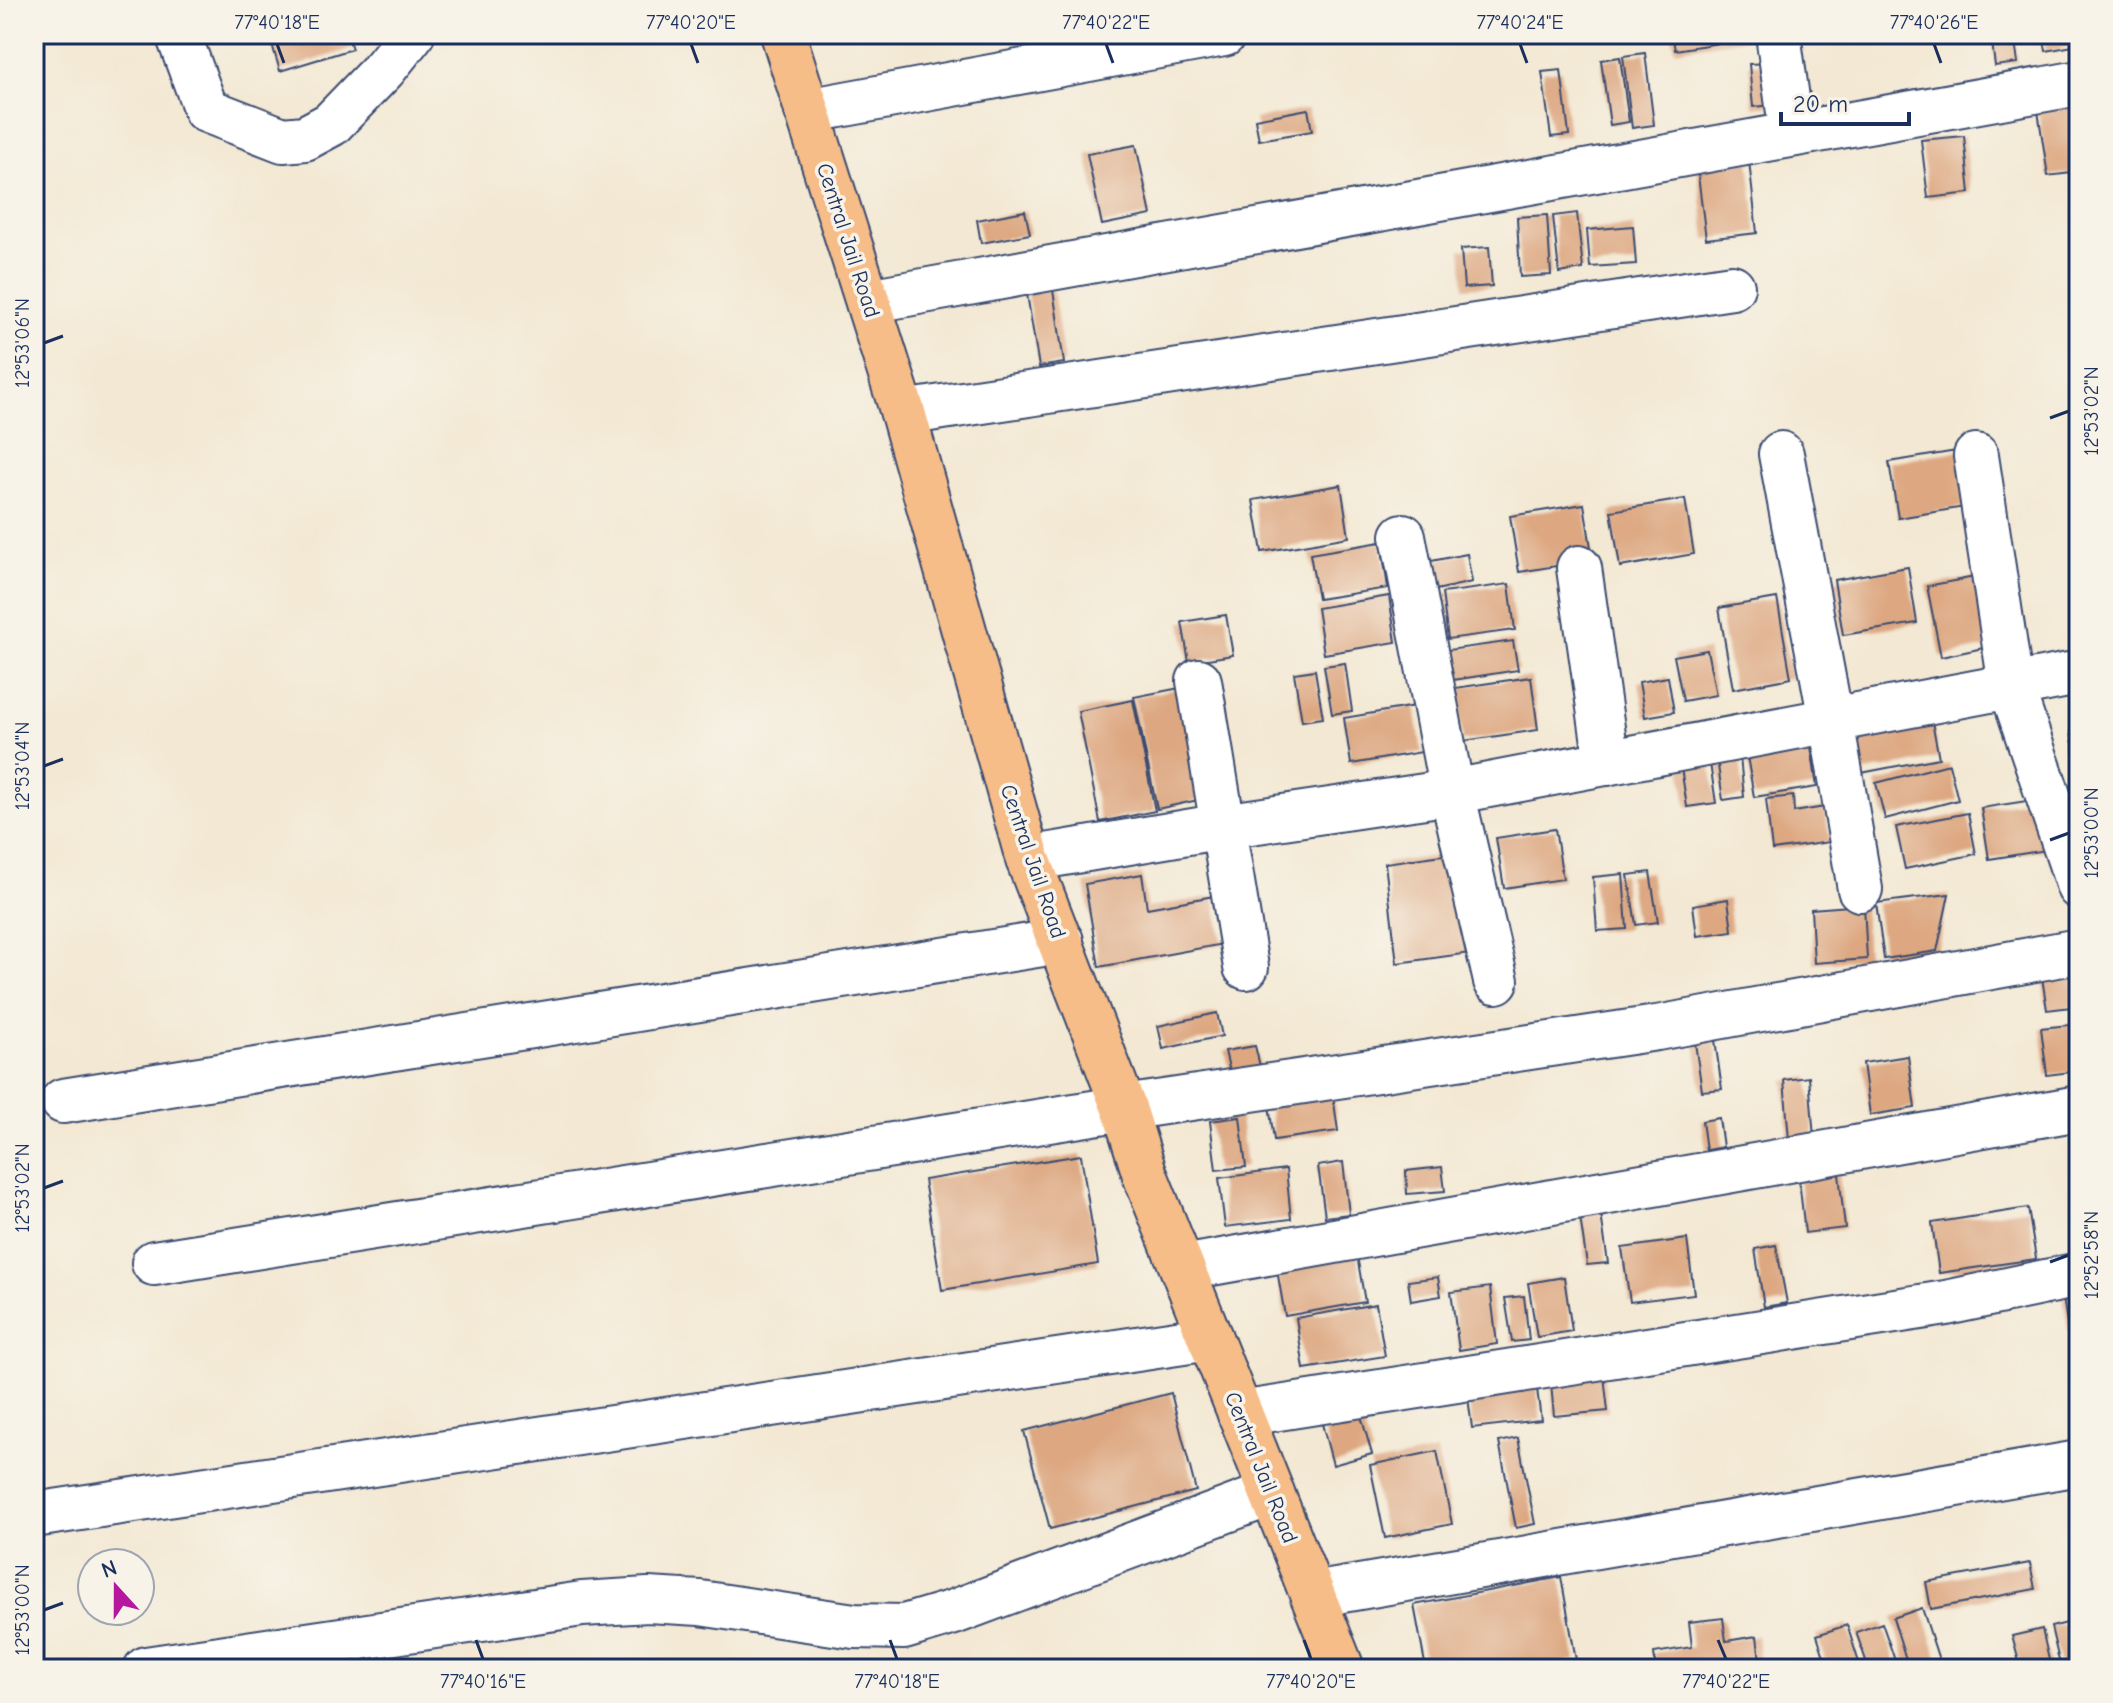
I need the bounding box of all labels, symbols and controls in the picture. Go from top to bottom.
text: 77°40'18"E [234,11,320,34]
text: 77°40'20"E [646,11,736,34]
text: 77°40'22"E [1062,11,1150,34]
text: 77°40'24"E [1476,11,1564,34]
text: 77°40'26"E [1890,11,1978,34]
scale bar [1781,76,1909,126]
text: 20 m [1793,90,1848,118]
street label: Central Jail Road [811,160,885,321]
text: 12°53'06"N [11,298,34,388]
text: 12°53'02"N [2080,366,2103,456]
text: 12°53'04"N [11,722,34,810]
street label: Central Jail Road [995,781,1072,942]
text: 12°53'00"N [2080,787,2103,879]
text: 12°53'02"N [11,1143,34,1233]
text: 12°52'58"N [2080,1211,2103,1299]
street label: Central Jail Road [1219,1388,1303,1547]
north arrow [76,1547,156,1627]
text: N [98,1555,121,1584]
text: 12°53'00"N [11,1564,34,1656]
text: 77°40'16"E [440,1670,526,1693]
text: 77°40'18"E [854,1670,940,1693]
text: 77°40'20"E [1266,1670,1356,1693]
text: 77°40'22"E [1682,1670,1770,1693]

